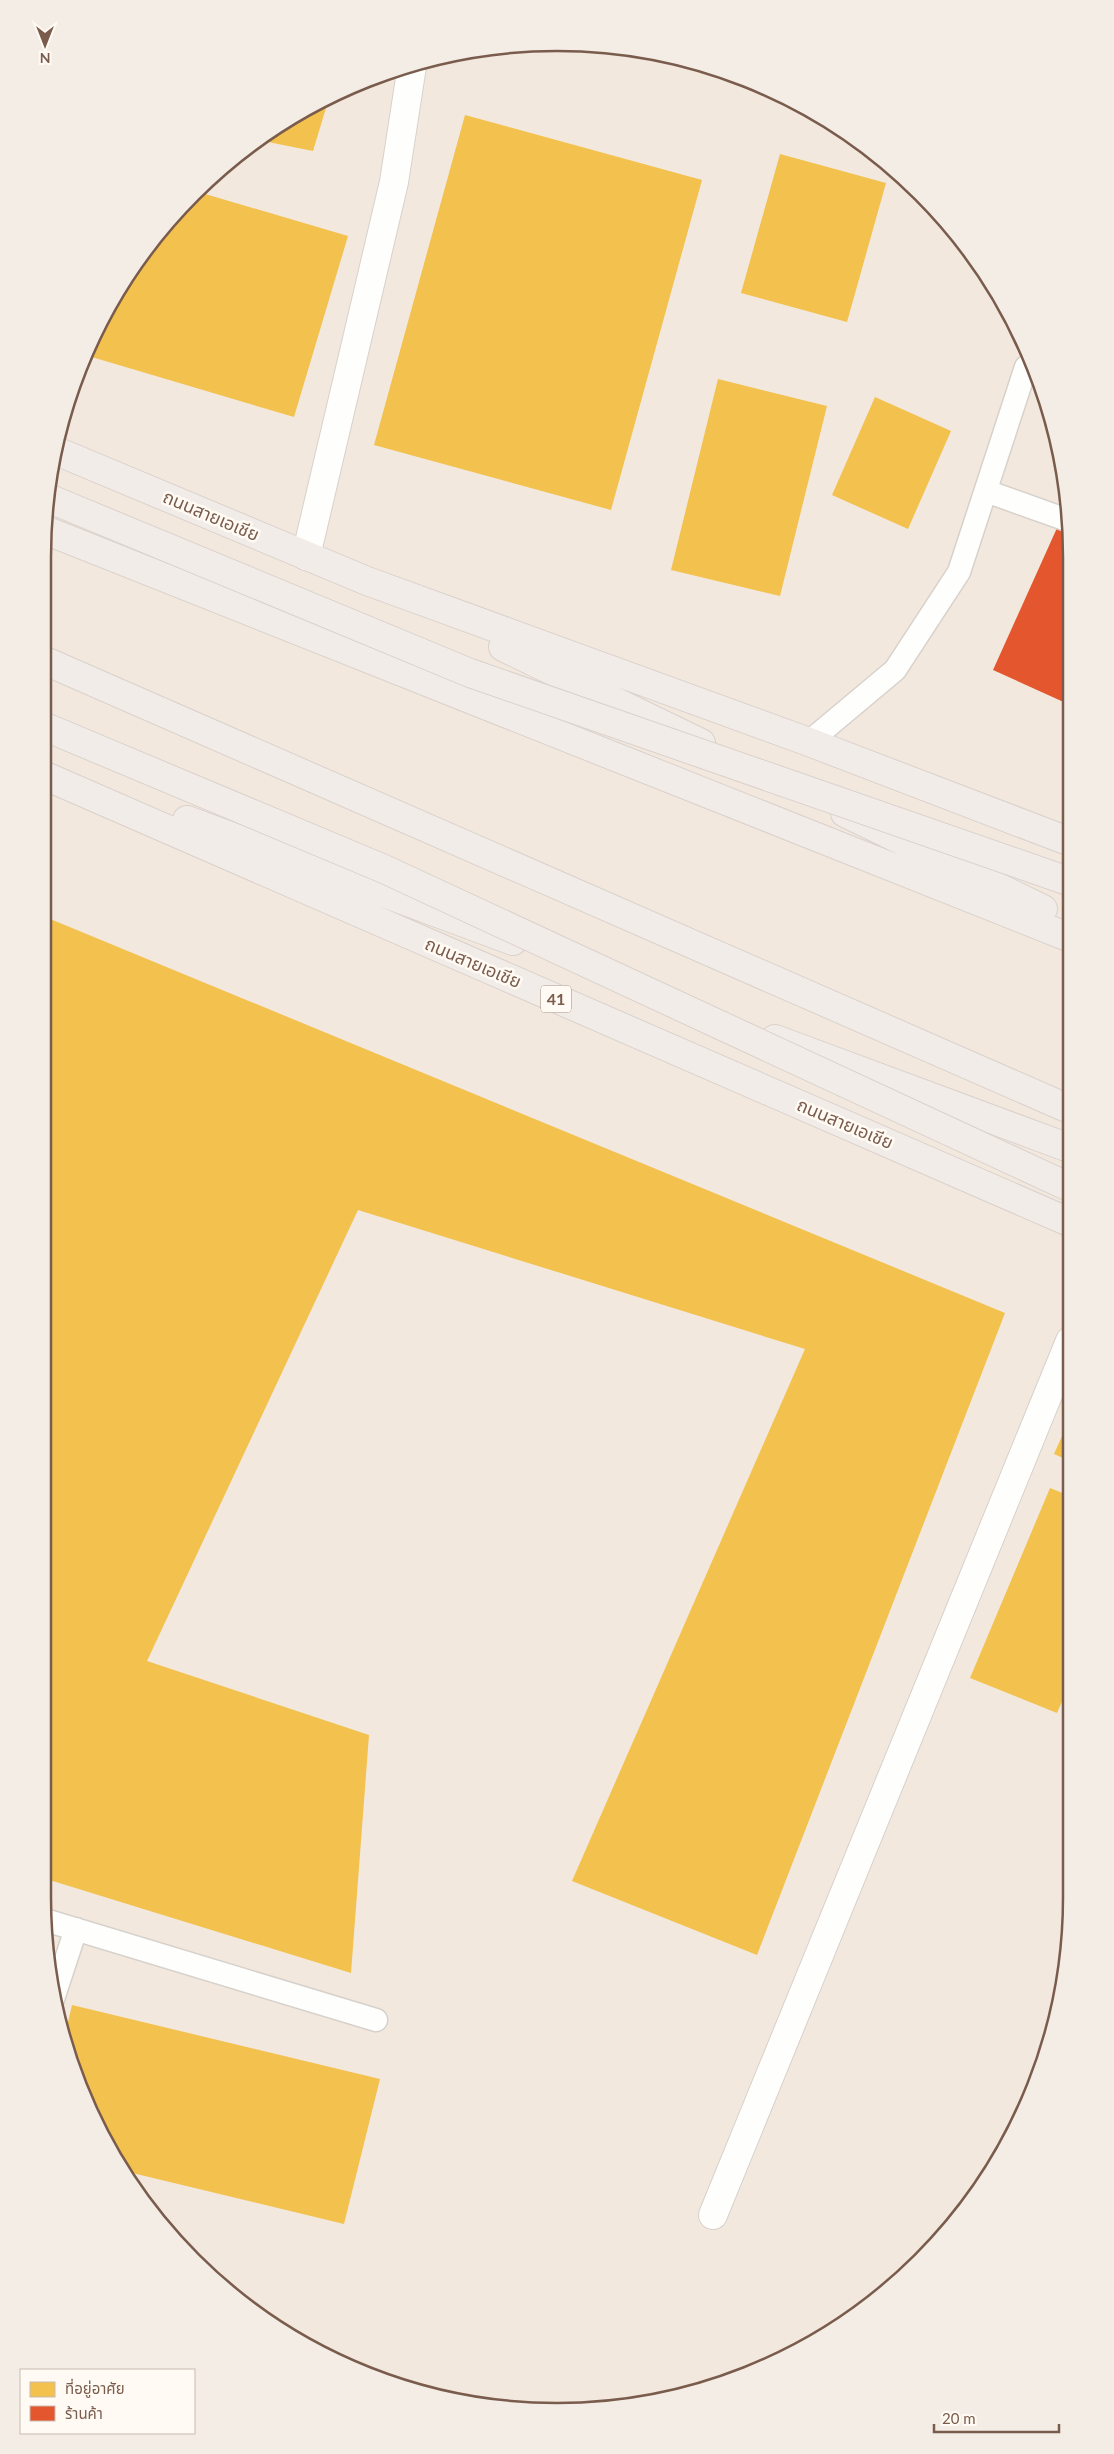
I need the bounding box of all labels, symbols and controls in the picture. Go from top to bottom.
north arrow [20,20,70,70]
text: N [40,50,50,67]
street label: ถนนสายเอเชีย [160,485,263,545]
street label: ถนนสายเอเชีย [422,932,525,992]
road number: 41 [541,986,571,1012]
street label: ถนนสายเอเชีย [794,1093,897,1153]
legend [20,2369,195,2434]
text: ที่อยู่อาศัย [65,2378,125,2398]
scale bar [934,2402,1059,2434]
text: ร้านค้า [65,2404,103,2422]
text: 20 m [942,2409,976,2427]

